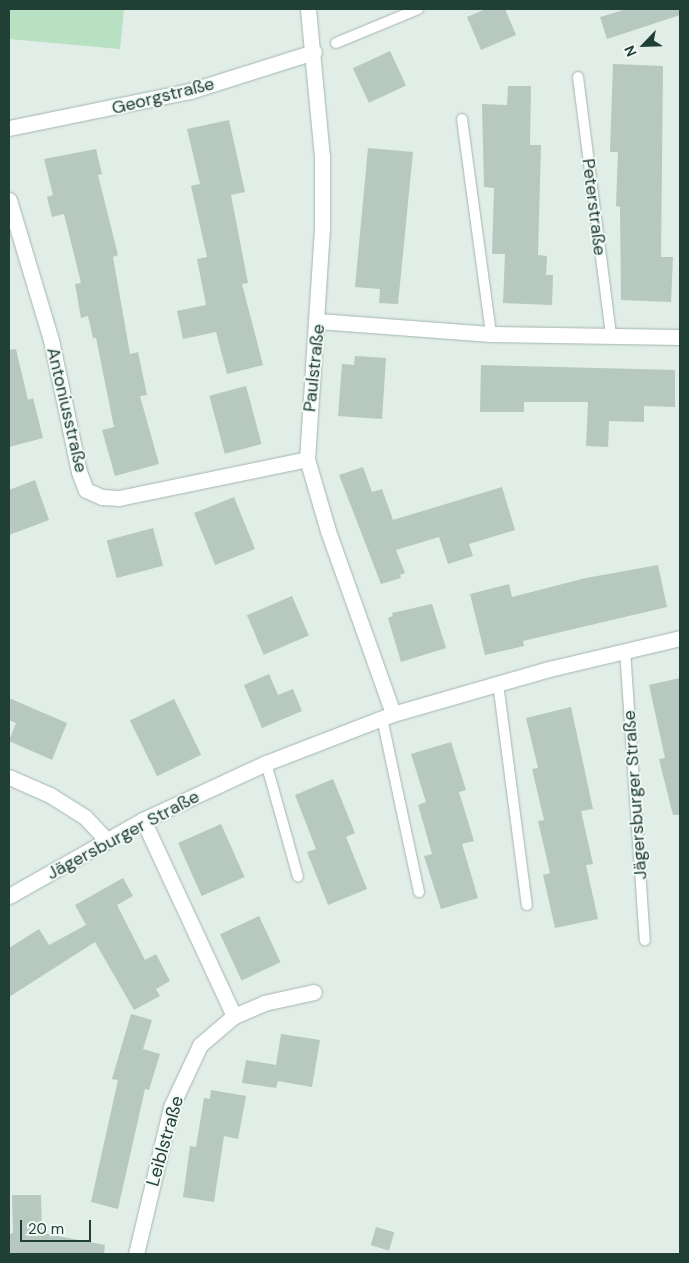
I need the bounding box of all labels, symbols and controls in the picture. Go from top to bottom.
north arrow [619,20,669,70]
text: N [620,43,641,59]
street label: Georgstraße [109,73,217,119]
street label: Peterstraße [577,157,611,257]
street label: Paulstraße [299,323,329,413]
street label: Antoniusstraße [42,345,92,475]
street label: Jägersburger Straße [618,710,652,880]
street label: Jägersburger Straße [43,786,203,884]
street label: Leiblstraße [142,1093,188,1189]
scale bar [22,1210,94,1242]
text: 20 m [28,1219,64,1239]

